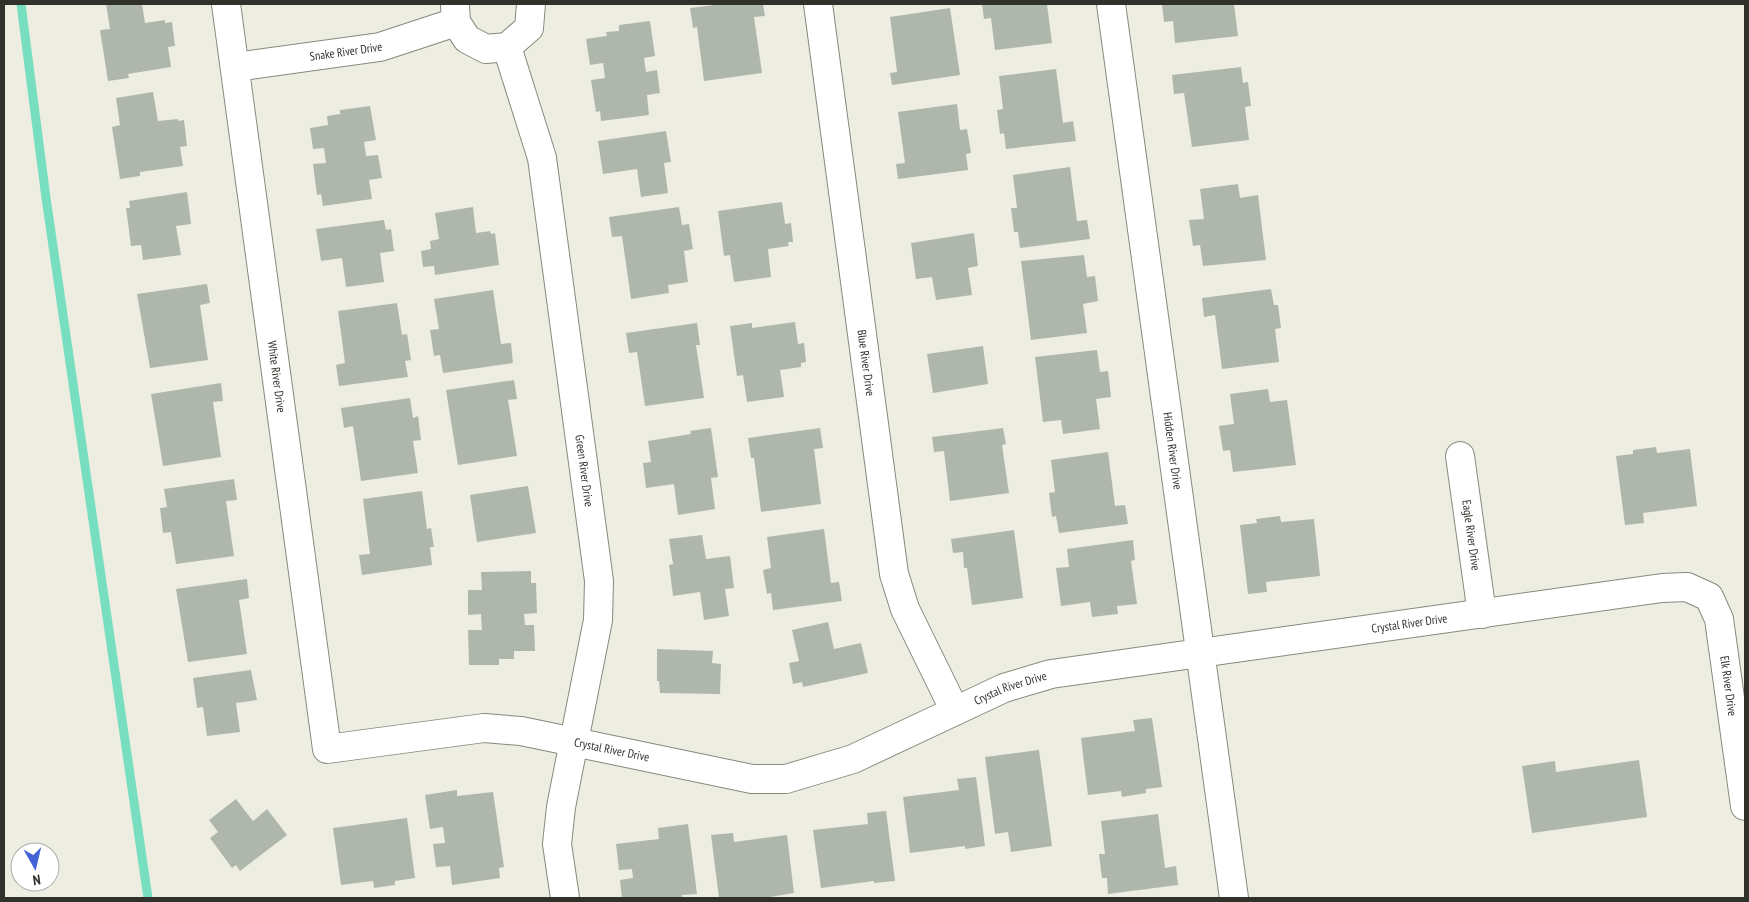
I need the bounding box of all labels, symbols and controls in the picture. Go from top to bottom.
street label: Snake River Drive [309,39,383,64]
street label: Blue River Drive [854,329,878,397]
street label: White River Drive [265,340,289,413]
street label: Hidden River Drive [1160,411,1186,490]
street label: Green River Drive [572,434,597,508]
street label: Eagle River Drive [1459,499,1484,571]
street label: Crystal River Drive [1370,610,1448,636]
street label: Elk River Drive [1717,655,1740,717]
street label: Crystal River Drive [971,668,1048,708]
street label: Crystal River Drive [573,734,651,764]
north arrow [10,842,60,892]
text: N [32,870,42,889]

